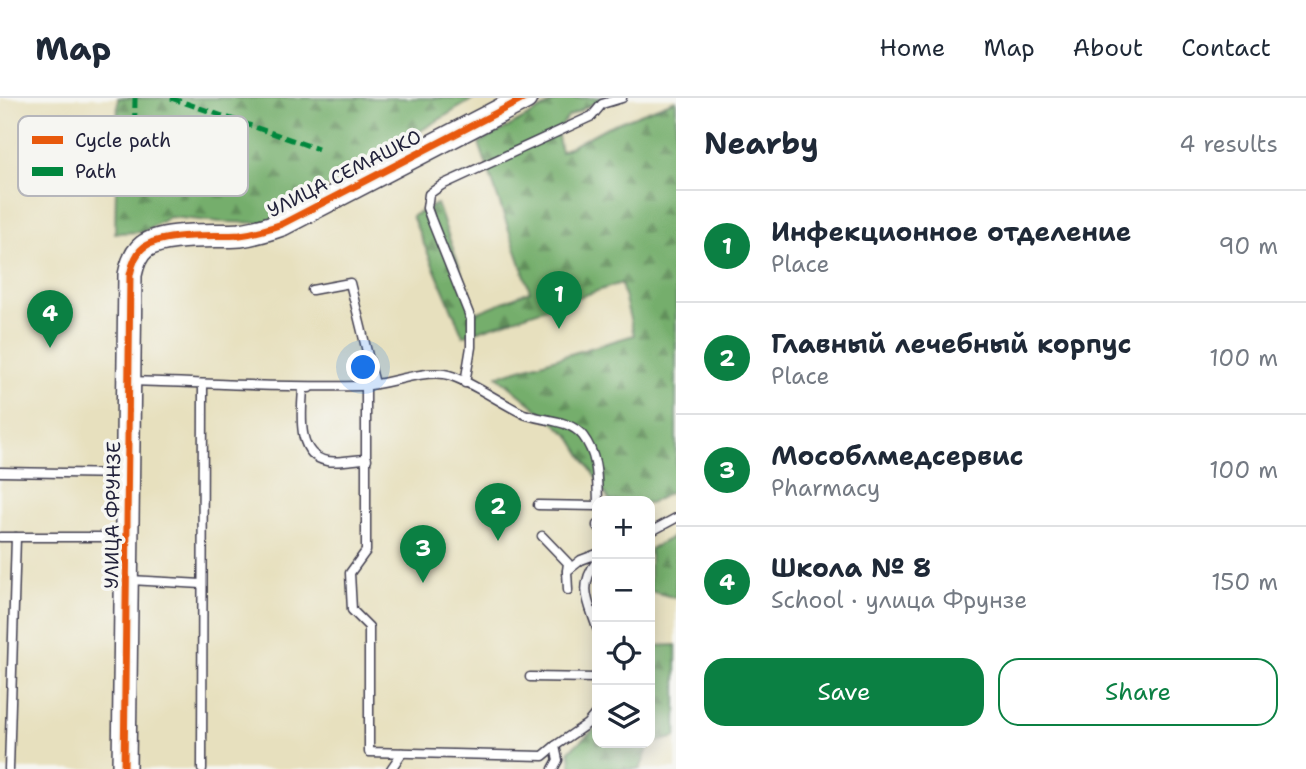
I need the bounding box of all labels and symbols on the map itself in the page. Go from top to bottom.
legend [18,116,248,196]
street label: УЛИЦА СЕМАШКО [263,124,425,223]
text: Cycle path [75,128,171,153]
text: Path [75,159,117,184]
pin: 1 [536,271,582,329]
pin: 4 [27,290,73,348]
your location [346,350,380,384]
street label: УЛИЦА ФРУНЗЕ [99,441,126,589]
pin: 2 [475,483,521,541]
pin: 3 [400,525,446,583]

